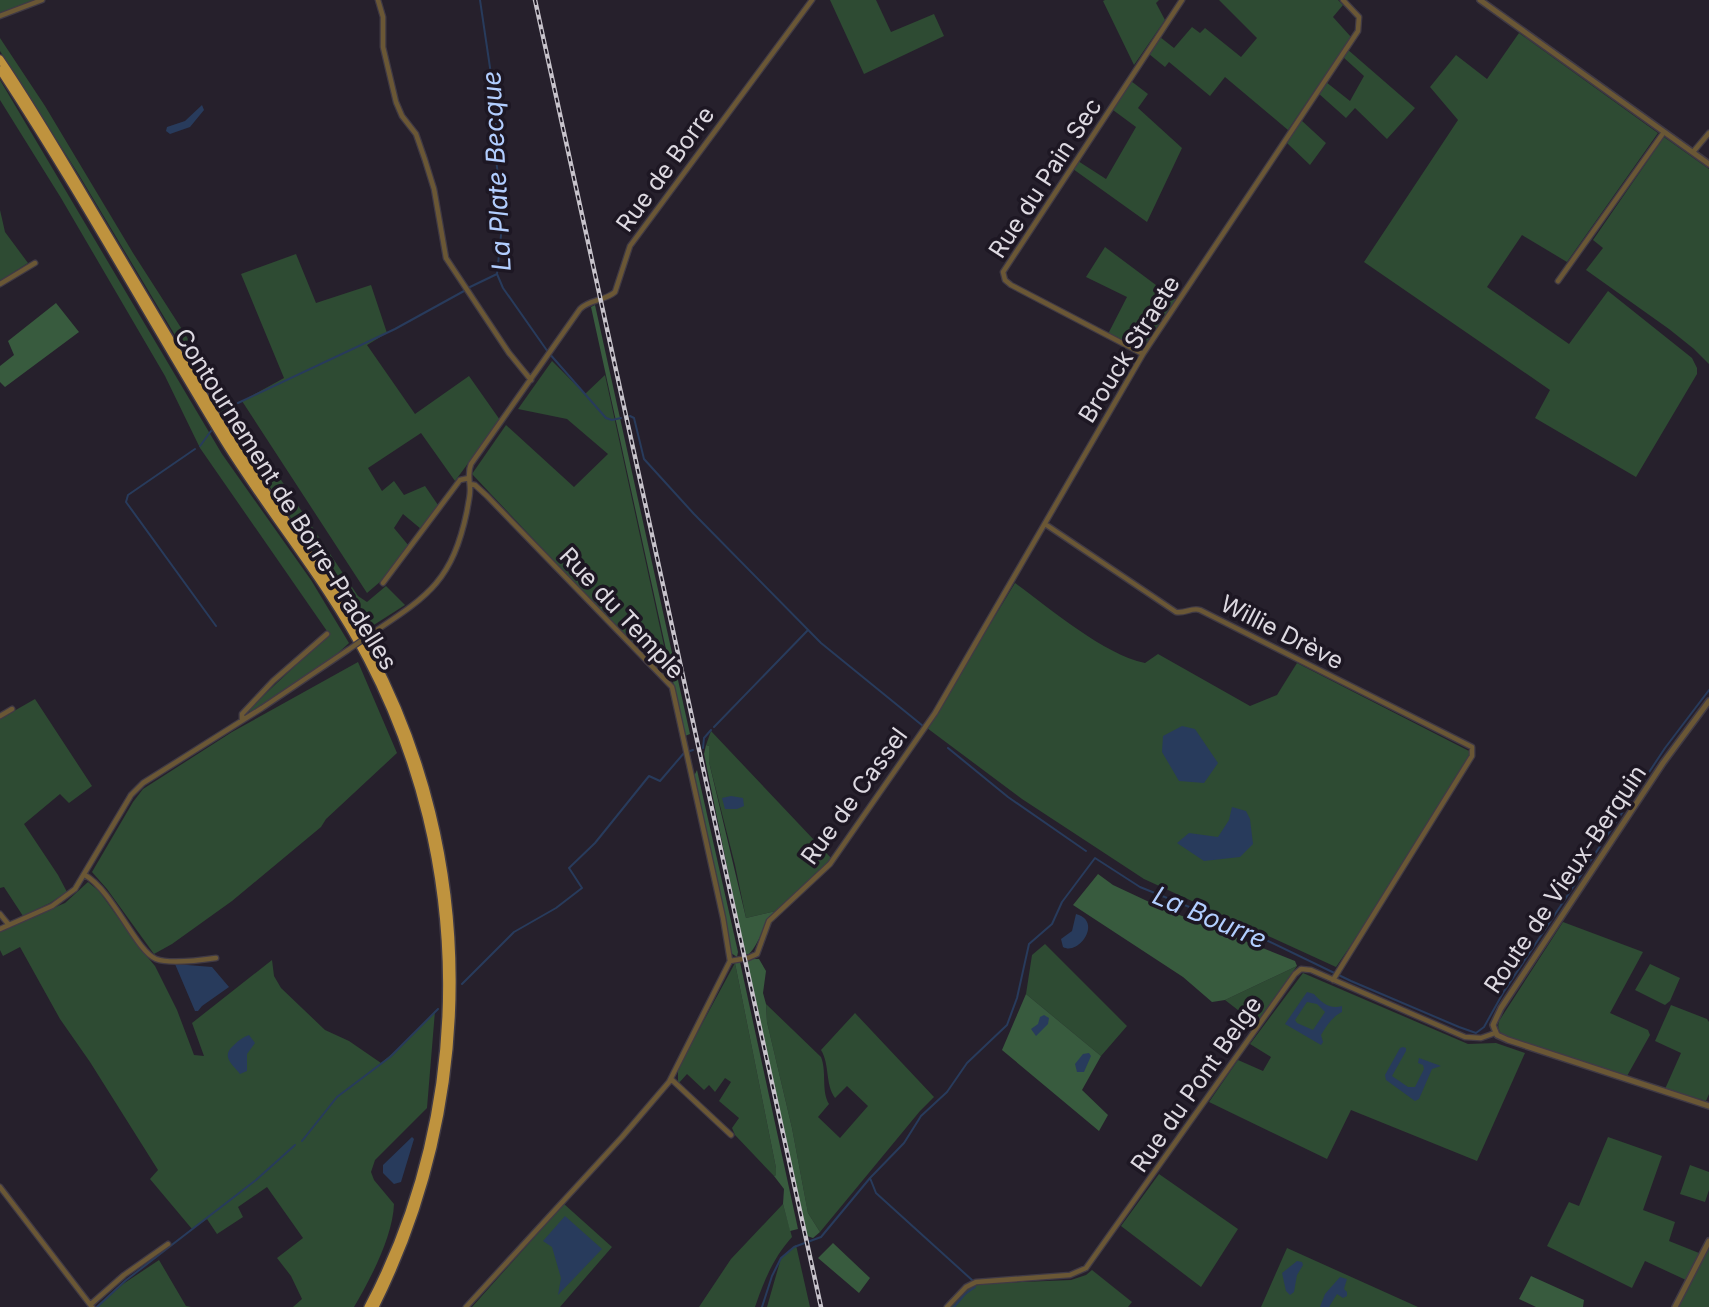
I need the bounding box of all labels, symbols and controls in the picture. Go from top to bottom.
water label: La Plate Becque [475,70,517,272]
street label: Rue du Pain Sec [983,93,1107,263]
street label: Rue de Borre [610,101,720,237]
street label: Brouck Straete [1072,270,1186,428]
street label: Contournement de Borre-Pradelles [168,323,404,675]
street label: Rue du Temple [554,541,690,685]
street label: Willie Drève [1216,589,1348,675]
street label: Rue de Cassel [795,722,913,870]
street label: Route de Vieux-Berquin [1478,759,1652,999]
water label: La Bourre [1148,879,1272,955]
street label: Rue du Pont Belge [1124,990,1268,1178]

